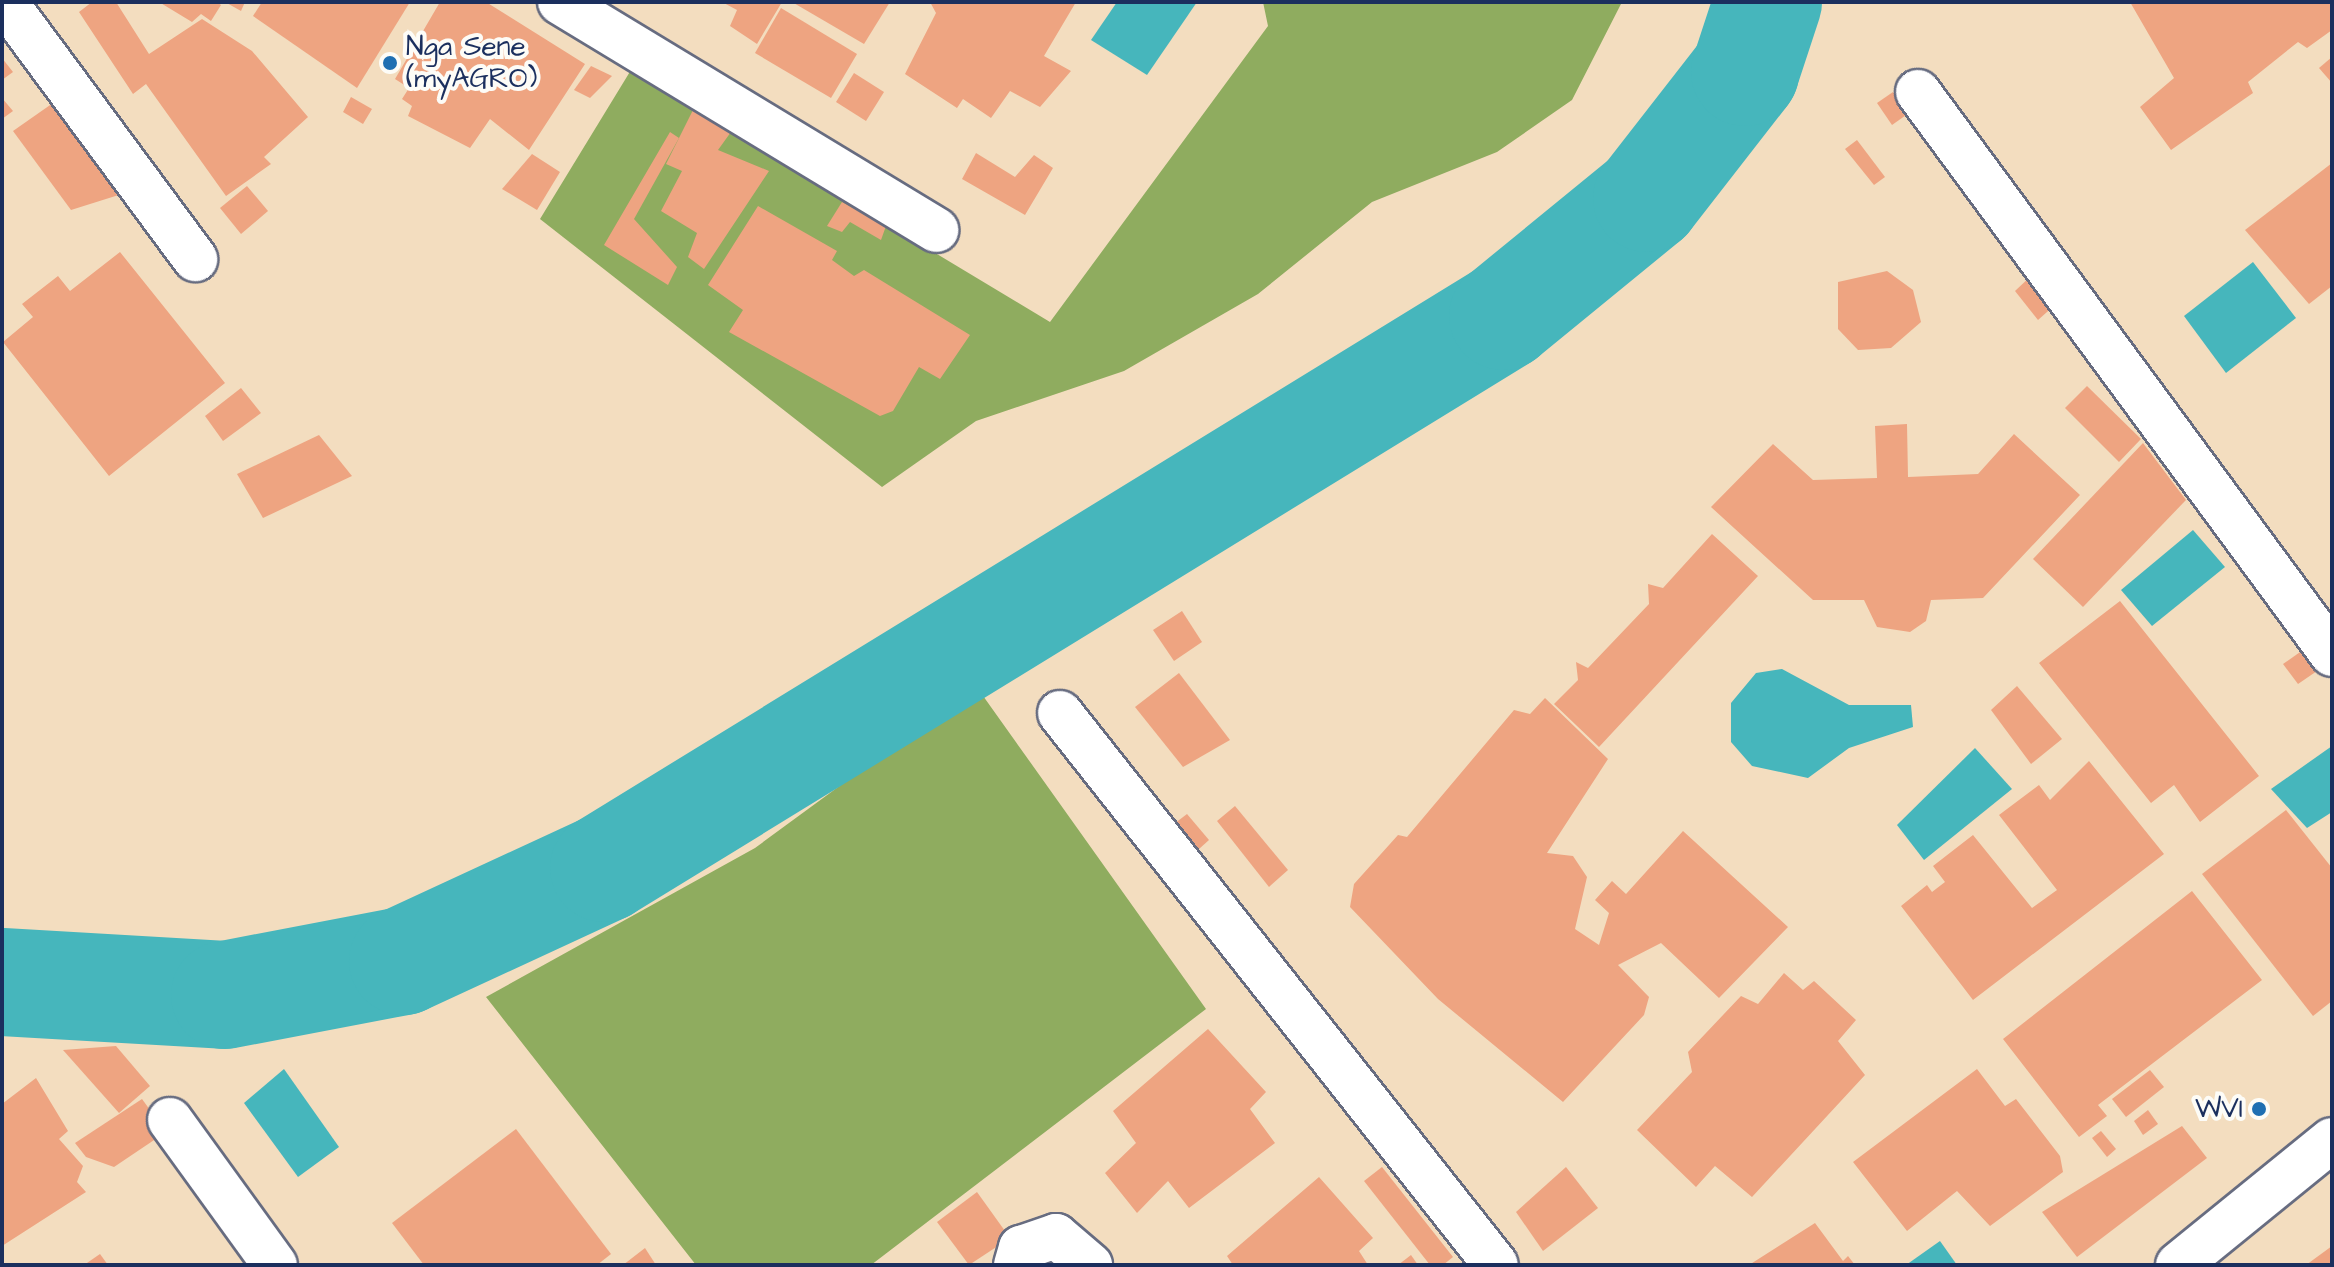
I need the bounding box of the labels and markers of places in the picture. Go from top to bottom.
place label: Nga Sene (myAGRO) [406,30,537,96]
marker: Nga Sene (myAGRO) [381,54,399,72]
place label: WVI [2195,1092,2243,1126]
marker: WVI [2250,1100,2268,1118]

